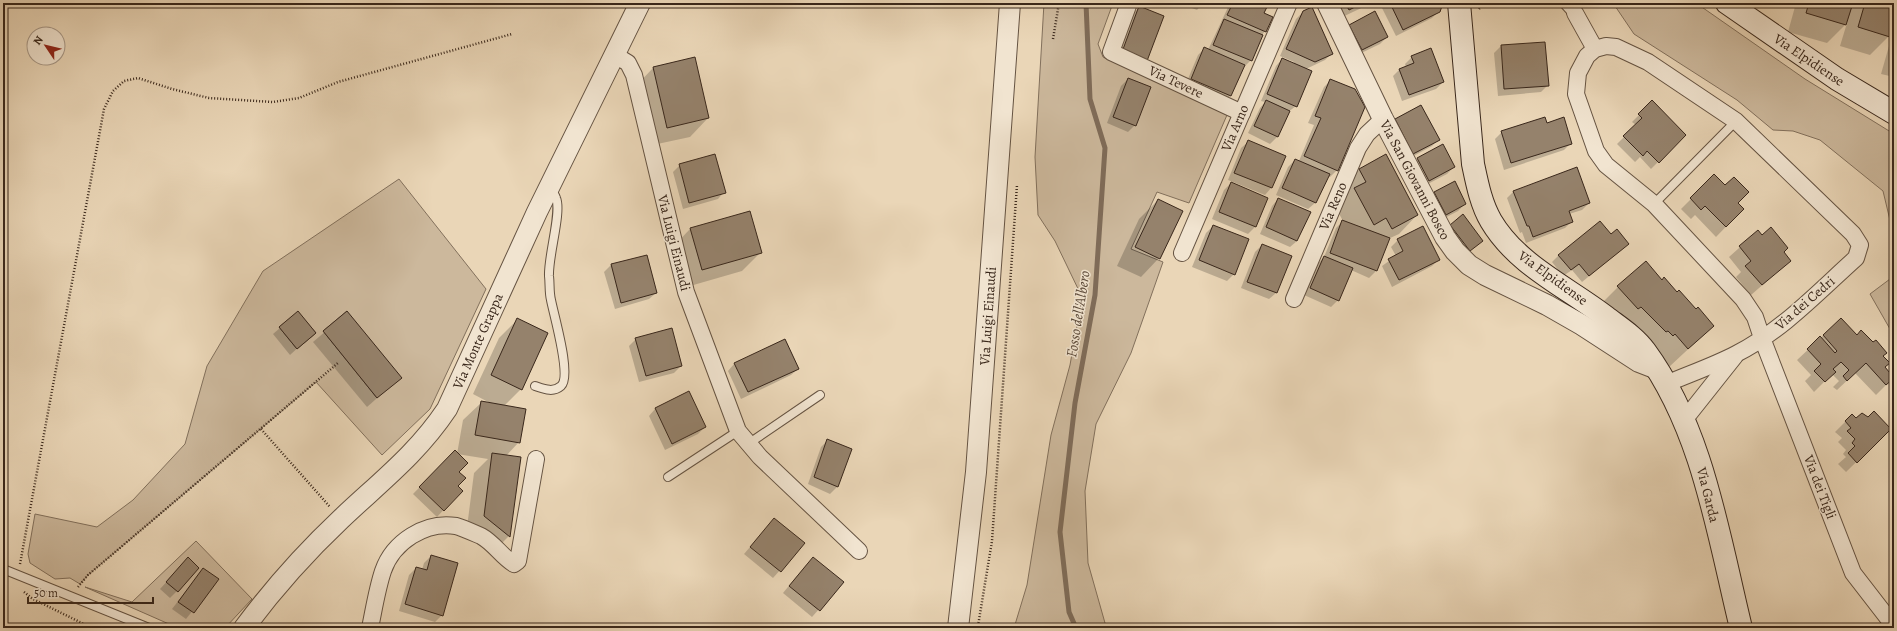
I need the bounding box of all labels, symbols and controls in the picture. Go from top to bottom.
north arrow [26,26,66,66]
street label: Via Elpidiense [1769,29,1848,91]
text: N [30,33,47,48]
street label: Via Tevere [1145,61,1206,103]
street label: Via Arno [1216,102,1253,155]
street label: Via San Giovanni Bosco [1375,116,1455,243]
street label: Via Reno [1314,179,1352,234]
street label: Via Luigi Einaudi [653,192,695,293]
street label: Via Elpidiense [1514,246,1592,310]
street label: Via Luigi Einaudi [975,266,1001,367]
water label: Fosso dell'Albero [1061,269,1095,359]
street label: Via dei Cedri [1770,272,1839,335]
street label: Via Monte Grappa [448,290,508,393]
street label: Via dei Tigli [1799,451,1841,522]
street label: Via Garda [1692,464,1724,525]
scale bar [28,579,153,605]
text: 50 m [34,585,58,601]

